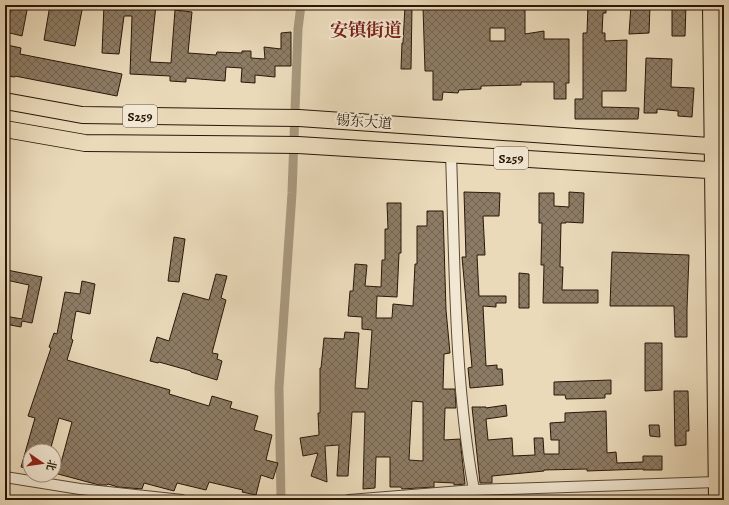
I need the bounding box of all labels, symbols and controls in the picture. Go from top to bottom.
district label: 安镇街道 [330,18,402,42]
road number: S259 [123,105,157,127]
street label: 锡东大道 [335,111,393,133]
road number: S259 [494,147,528,169]
north arrow [22,443,62,483]
text: 北 [43,458,60,472]

